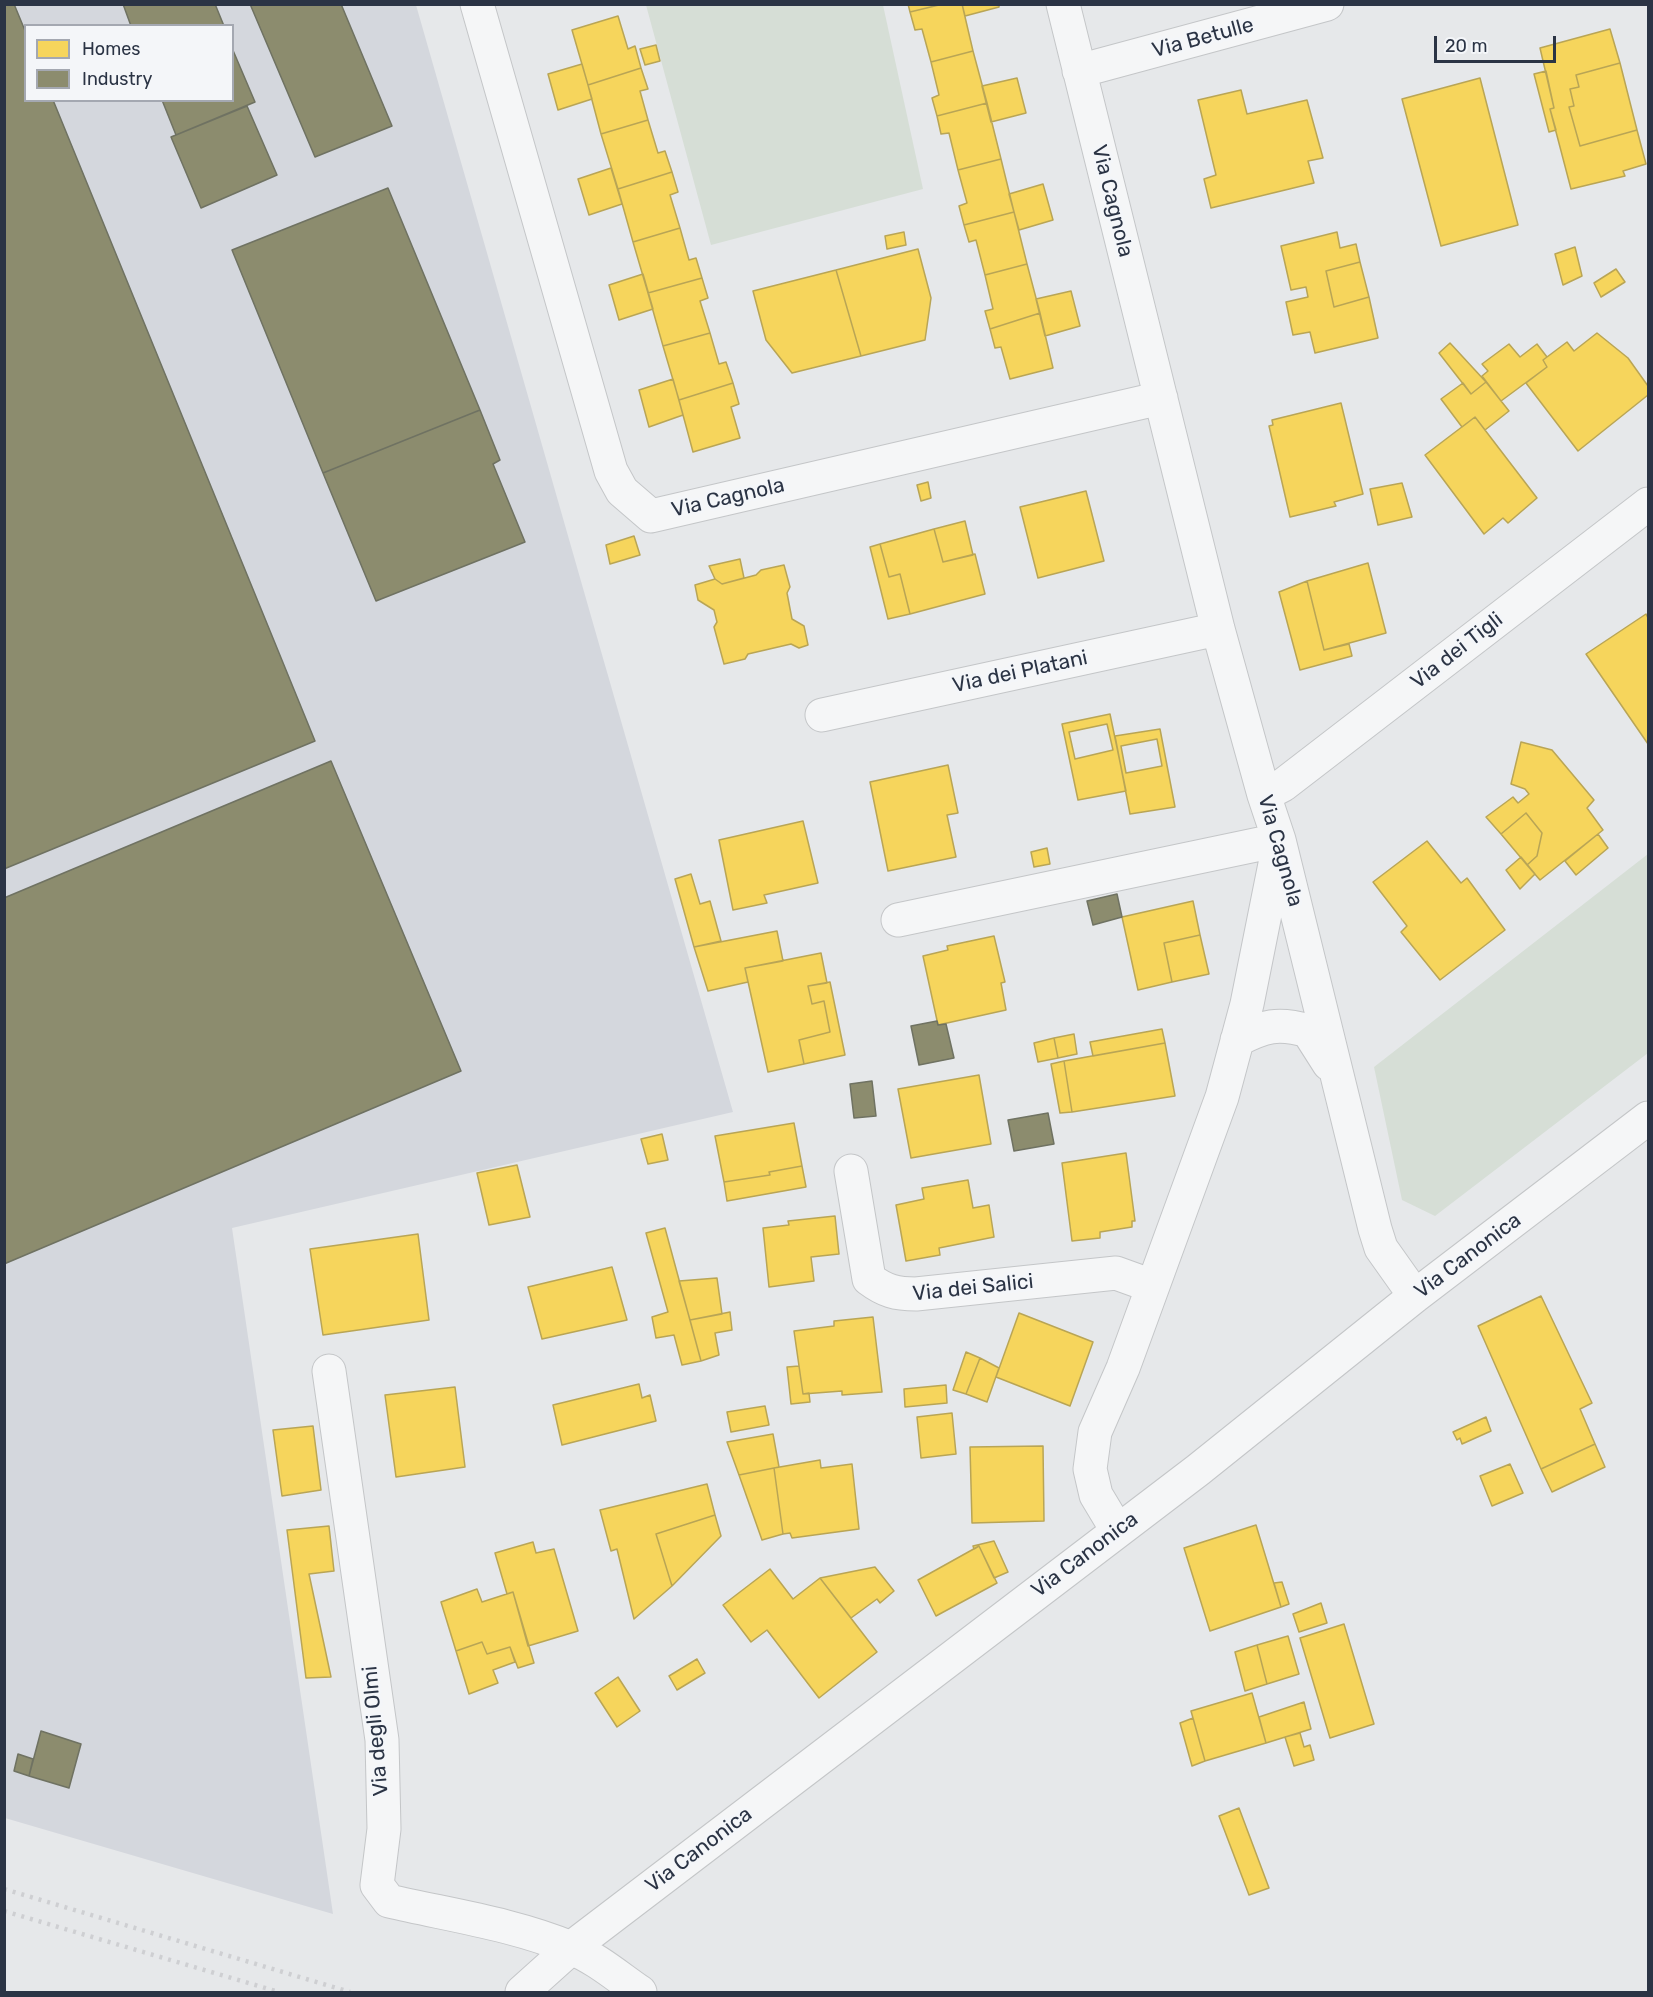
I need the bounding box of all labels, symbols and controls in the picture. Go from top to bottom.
street label: Via Betulle [1149,12,1257,64]
legend [24,24,234,102]
scale bar [1437,24,1558,62]
text: 20 m [1445,35,1487,57]
text: Homes [82,38,140,60]
text: Industry [82,68,152,90]
street label: Via Cagnola [1086,142,1138,260]
street label: Via Cagnola [669,473,787,523]
street label: Via dei Tigli [1406,607,1508,695]
street label: Via dei Platani [950,645,1090,699]
street label: Via Cagnola [1252,792,1308,910]
street label: Via Canonica [1410,1208,1526,1304]
street label: Via dei Salici [911,1269,1035,1307]
street label: Via Canonica [1027,1507,1143,1603]
street label: Via degli Olmi [358,1665,394,1797]
street label: Via Canonica [641,1802,757,1898]

